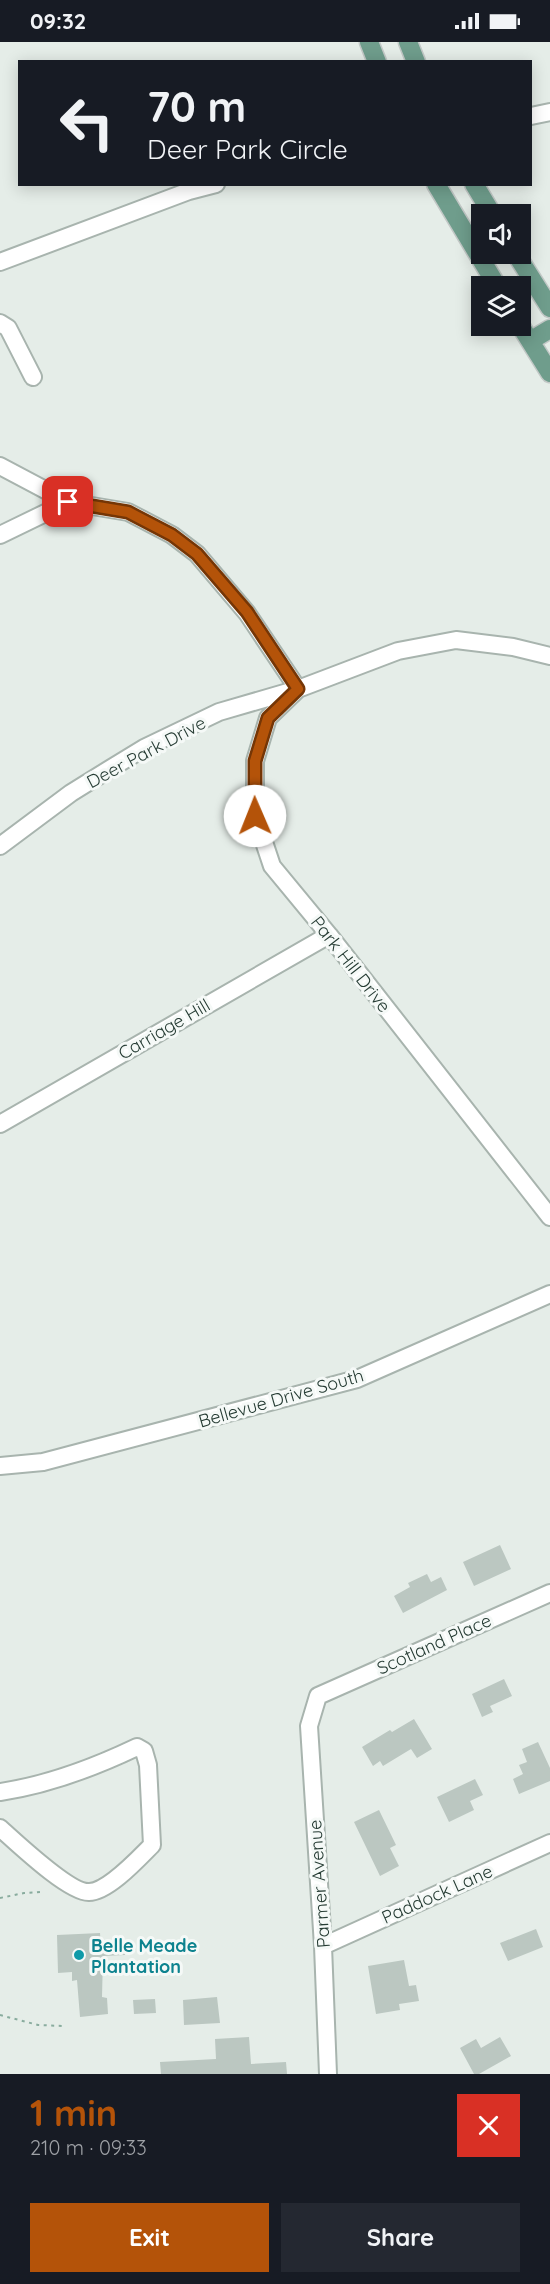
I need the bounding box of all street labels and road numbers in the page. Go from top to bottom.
street label: Deer Park Drive [82,711,210,793]
street label: Park Hill Drive [306,911,396,1017]
street label: Carriage Hill [114,993,214,1065]
street label: Bellevue Drive South [196,1363,366,1433]
street label: Scotland Place [373,1608,495,1680]
street label: Parmer Avenue [303,1819,335,1949]
street label: Paddock Lane [378,1859,496,1929]

